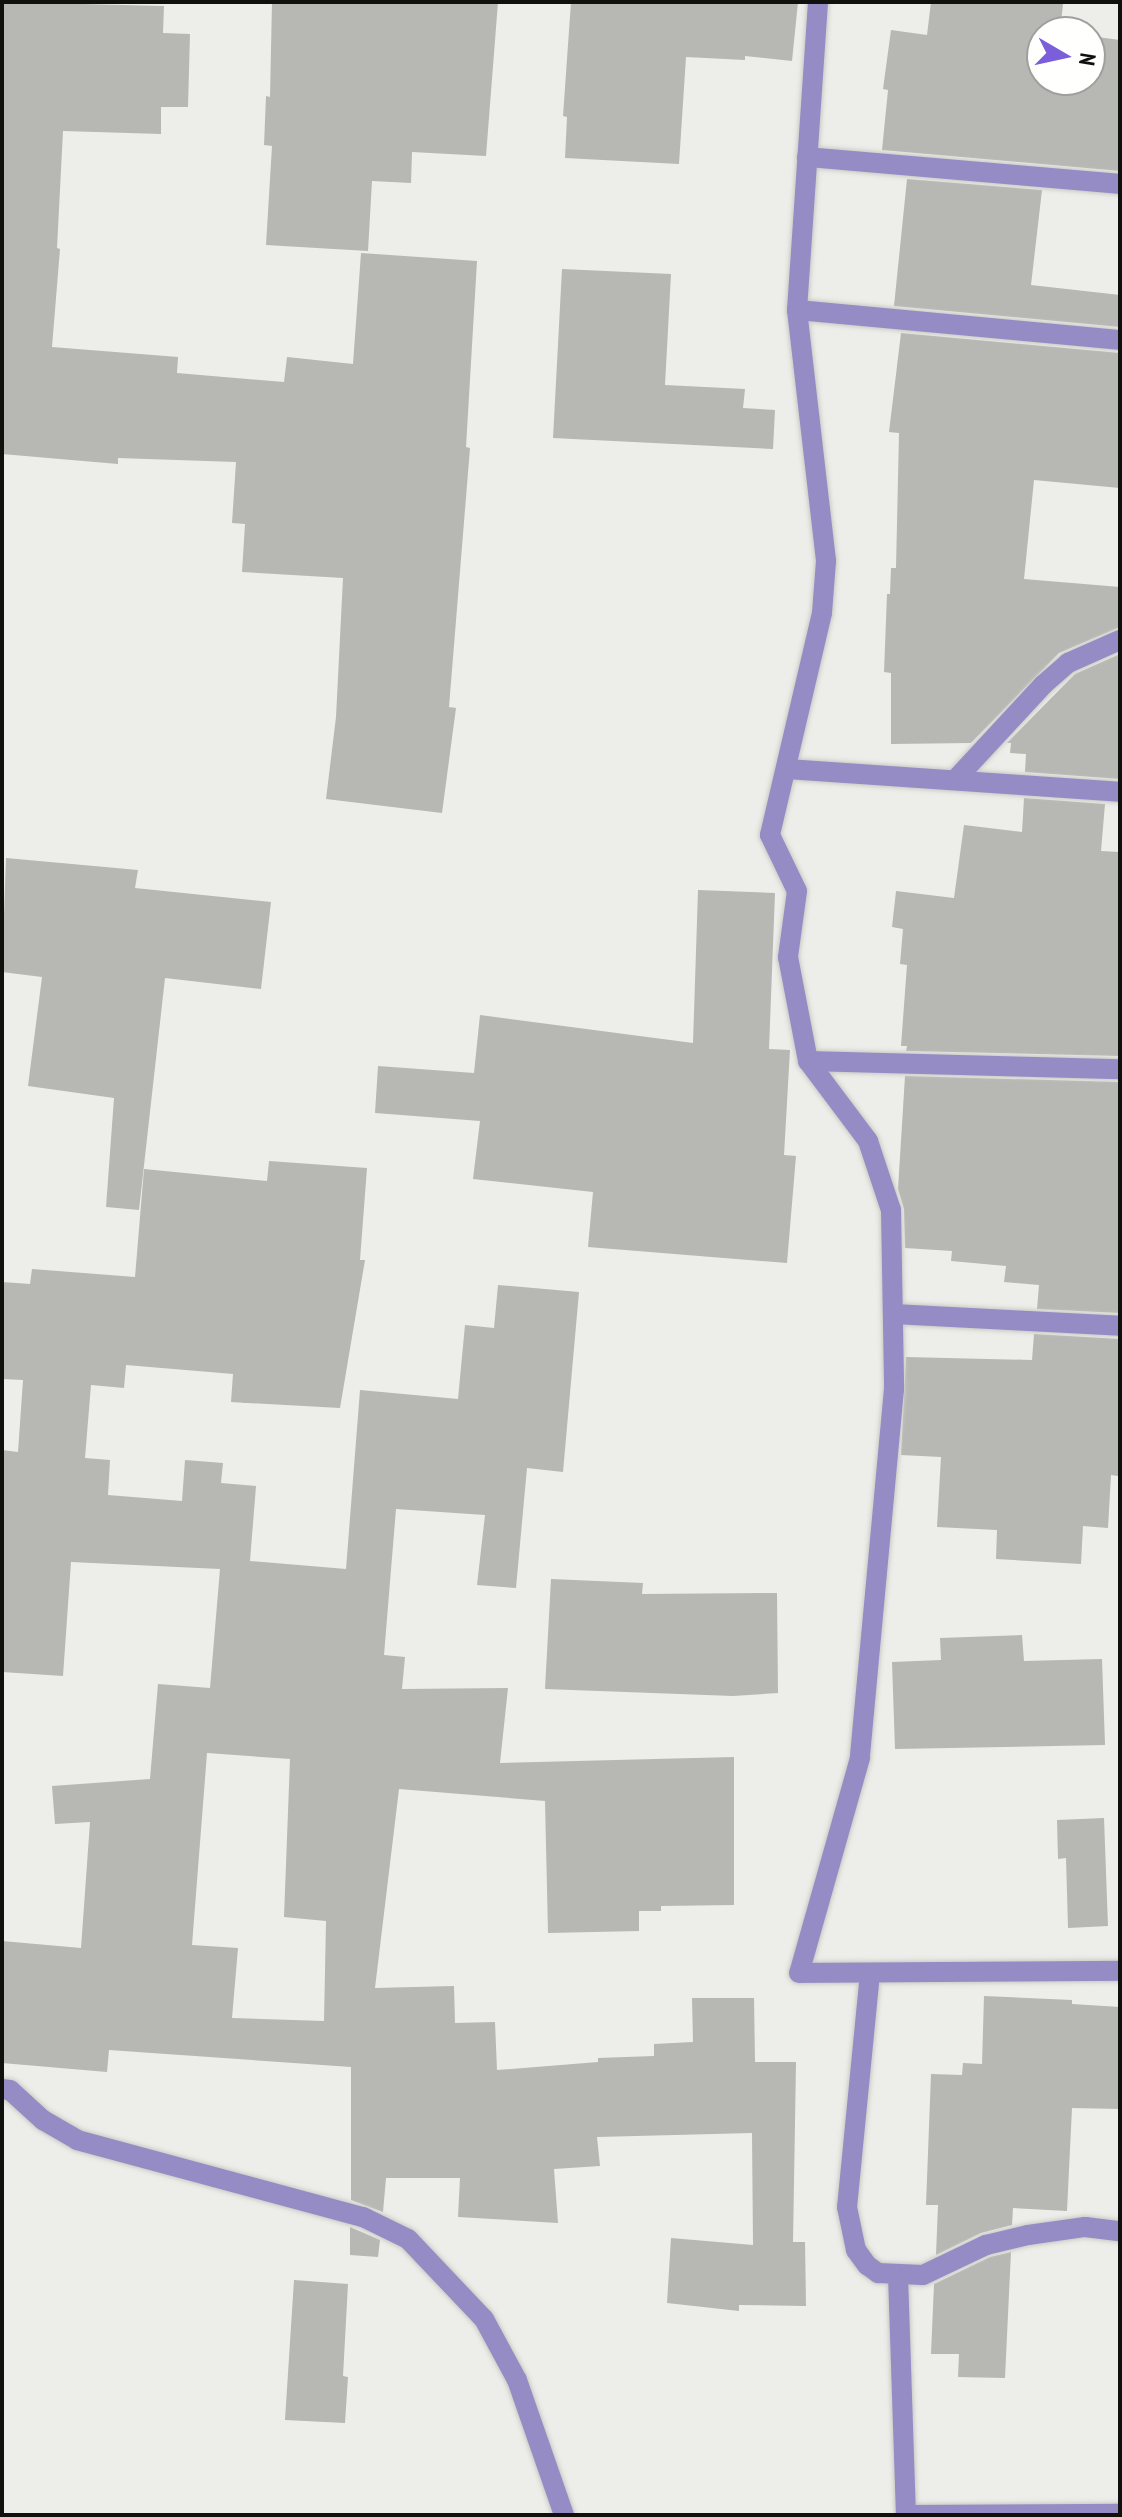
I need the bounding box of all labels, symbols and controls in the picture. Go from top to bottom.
north arrow [1026,16,1106,96]
text: N [1073,51,1102,67]

